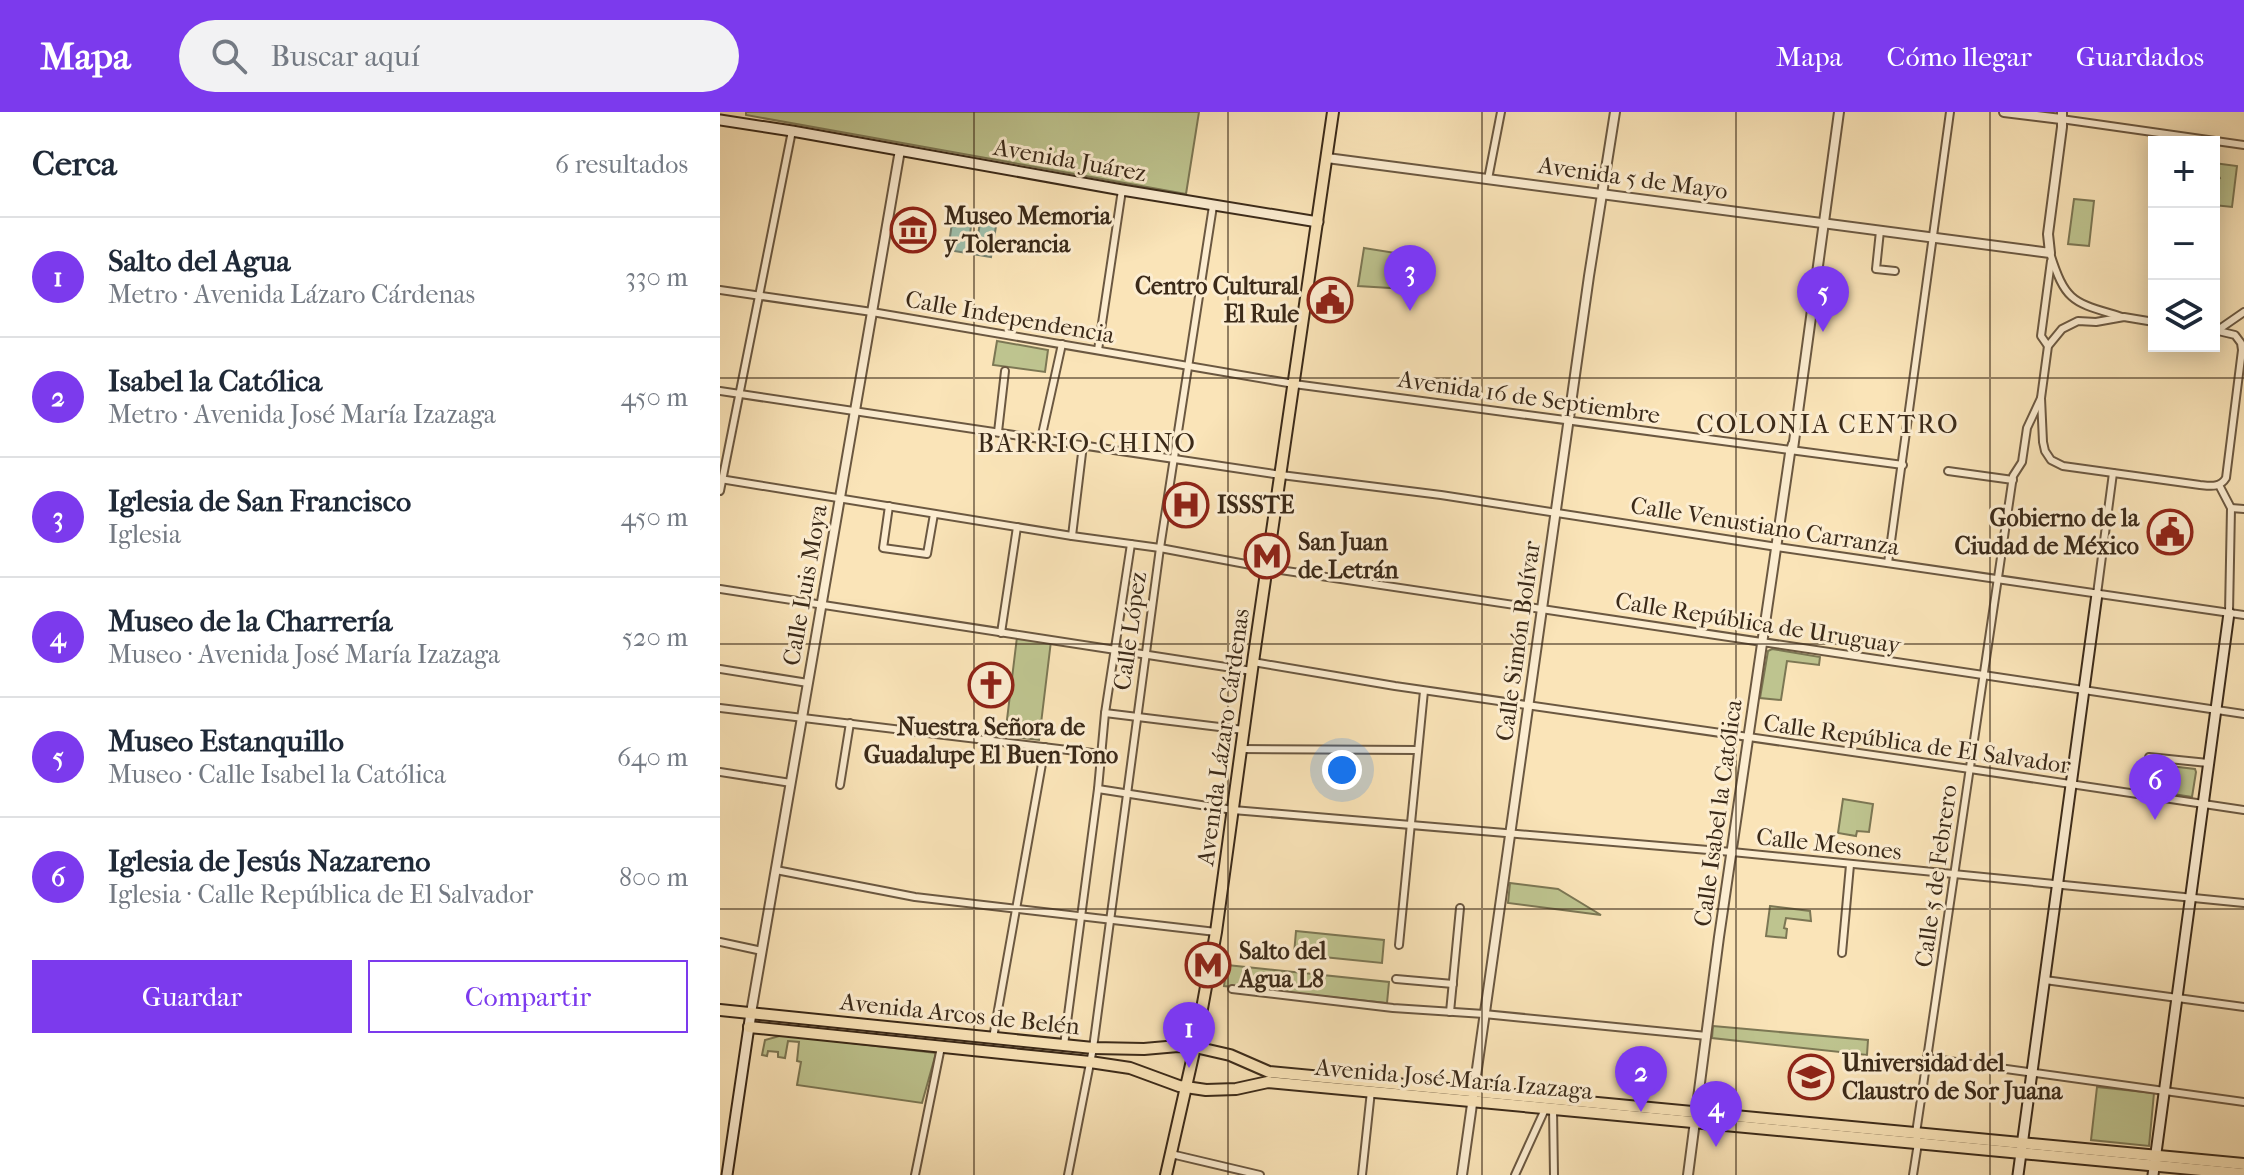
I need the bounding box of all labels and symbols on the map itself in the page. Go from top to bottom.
street label: Avenida Juárez [991,133,1149,187]
street label: Avenida 5 de Mayo [1535,151,1730,205]
place label: Museo Memoria y Tolerancia [944,202,1112,258]
museum icon: Museo Memoria y Tolerancia [889,206,937,254]
pin: 3 [1384,245,1436,311]
pin: 5 [1797,266,1849,332]
place label: Centro Cultural El Rule [1135,272,1299,328]
public building icon: Centro Cultural El Rule [1306,276,1354,324]
street label: Calle Independencia [903,285,1118,349]
street label: Avenida 16 de Septiembre [1395,365,1662,429]
district label: COLONIA CENTRO [1696,409,1960,440]
district label: BARRIO CHINO [977,428,1197,459]
hospital icon: ISSSTE [1162,481,1210,529]
place label: ISSSTE [1217,491,1295,519]
street label: Calle Venustiano Carranza [1629,491,1902,561]
street label: Calle Luis Moya [777,501,833,668]
place label: Gobierno de la Ciudad de México [1955,504,2140,560]
public building icon: Gobierno de la Ciudad de México [2146,508,2194,556]
place label: San Juan de Letrán [1298,528,1399,584]
metro station icon: San Juan de Letrán [1243,532,1291,580]
street label: Calle Simón Bolívar [1490,538,1546,743]
street label: Calle López [1108,569,1152,692]
street label: Calle República de Uruguay [1613,587,1904,660]
street label: Avenida Lázaro Cárdenas [1191,607,1255,868]
church icon: Nuestra Señora de Guadalupe El Buen Tono [967,661,1015,709]
street label: Calle Isabel la Católica [1688,697,1748,928]
street label: Calle República de El Salvador [1762,709,2073,780]
place label: Nuestra Señora de Guadalupe El Buen Tono [864,713,1118,769]
your location [1322,750,1362,790]
pin: 6 [2129,754,2181,820]
street label: Calle 5 de Febrero [1909,783,1963,969]
street label: Calle Mesones [1755,822,1903,866]
place label: Salto del Agua L8 [1237,937,1327,993]
metro station icon: Salto del Agua L8 [1184,941,1232,989]
street label: Avenida Arcos de Belén [838,987,1081,1041]
pin: 1 [1163,1002,1215,1068]
pin: 2 [1615,1046,1667,1112]
place label: Universidad del Claustro de Sor Juana [1841,1049,2063,1105]
street label: Avenida José María Izazaga [1313,1053,1595,1105]
school or university icon: Universidad del Claustro de Sor Juana [1787,1053,1835,1101]
pin: 4 [1690,1081,1742,1147]

